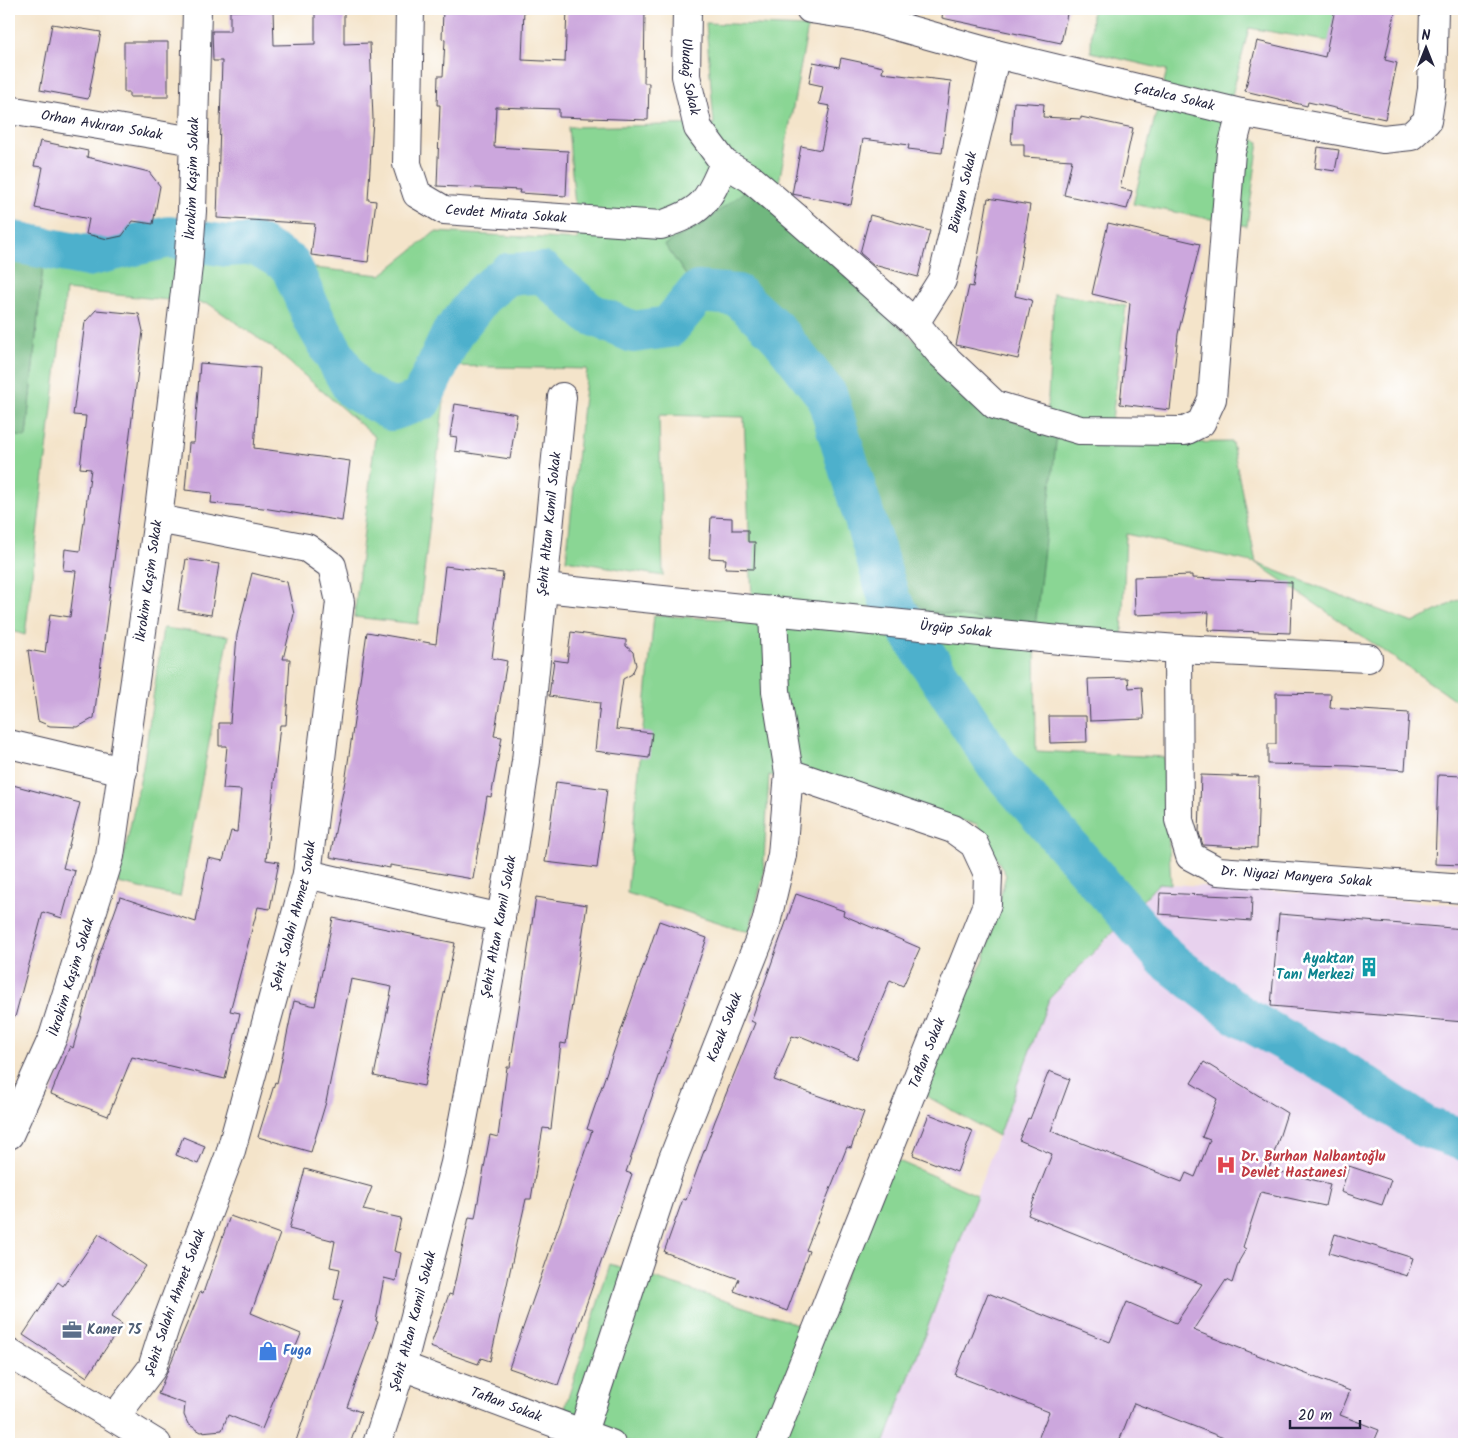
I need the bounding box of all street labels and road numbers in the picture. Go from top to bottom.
street label: Uludağ Sokak [675,38,706,118]
street label: Çatalca Sokak [1132,77,1217,117]
street label: Orhan Avkıran Sokak [39,105,165,147]
street label: İkrokim Kaşim Sokak [179,116,205,241]
street label: Bünyan Sokak [943,149,983,235]
street label: Cevdet Mirata Sokak [444,199,568,229]
street label: Şehit Altan Kamil Sokak [531,451,568,597]
street label: İkrokim Kaşim Sokak [130,518,169,643]
street label: Ürgüp Sokak [919,615,993,644]
street label: Şehit Salahi Ahmet Sokak [264,839,322,993]
street label: Şehit Altan Kamil Sokak [475,854,523,1000]
street label: Dr. Niyazi Manyera Sokak [1220,860,1373,893]
street label: İkrokim Kaşim Sokak [43,915,101,1039]
street label: Kozak Sokak [701,989,749,1065]
street label: Taflan Sokak [903,1014,952,1092]
street label: Şehit Salahi Ahmet Sokak [139,1226,212,1381]
street label: Şehit Altan Kamil Sokak [384,1248,443,1394]
street label: Taflan Sokak [467,1381,545,1428]

